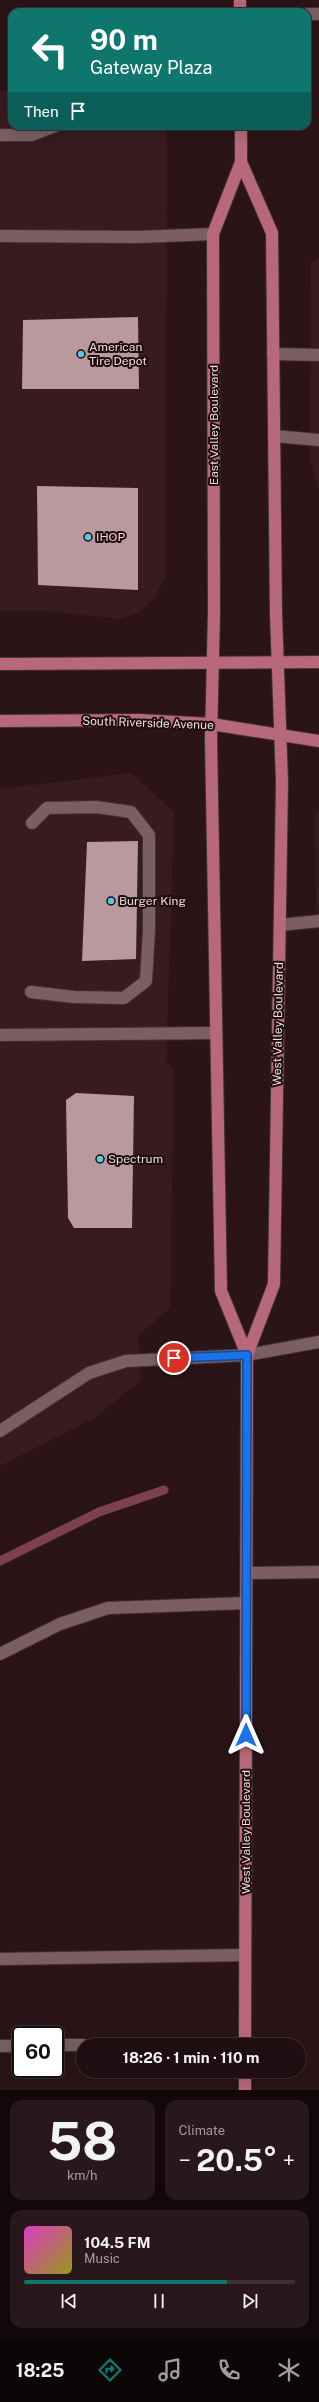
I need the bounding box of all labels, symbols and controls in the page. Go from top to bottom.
text: 90 m [90,23,158,56]
icon: left [24,24,76,76]
text: Gateway Plaza [90,57,212,78]
icon: arrive [67,100,89,122]
text: Then [24,103,59,120]
place label: American Tire Depot [89,340,147,368]
marker: American Tire Depot [76,349,86,359]
street label: East Valley Boulevard [207,365,221,485]
place label: IHOP [96,530,125,544]
marker: IHOP [83,532,93,542]
street label: South Riverside Avenue [82,714,214,732]
place label: Burger King [119,894,186,908]
marker: Burger King [106,896,116,906]
street label: West Valley Boulevard [270,962,286,1086]
place label: Spectrum [108,1152,163,1166]
marker: Spectrum [95,1154,105,1164]
pin [157,1341,191,1375]
icon: arrive [163,1347,185,1369]
position arrow [225,1714,267,1756]
street label: West Valley Boulevard [239,1770,253,1894]
speed limit sign: 60 [12,2026,64,2078]
text: 18:26 · 1 min · 110 m [123,2049,259,2066]
text: 58 [47,2111,117,2172]
text: Climate [179,2123,225,2138]
text: 20.5° [196,2142,277,2178]
text: − [179,2147,191,2173]
text: + [283,2147,295,2173]
text: km/h [67,2168,98,2183]
text: 104.5 FM [84,2234,150,2251]
text: Music [84,2251,120,2266]
icon: previous [58,2290,80,2312]
icon: pause [148,2290,170,2312]
icon: next [239,2290,261,2312]
icon: directions [96,2356,124,2384]
icon: music [156,2356,184,2384]
icon: phone [215,2356,243,2384]
icon: climate [275,2356,303,2384]
text: 18:25 [16,2360,64,2381]

